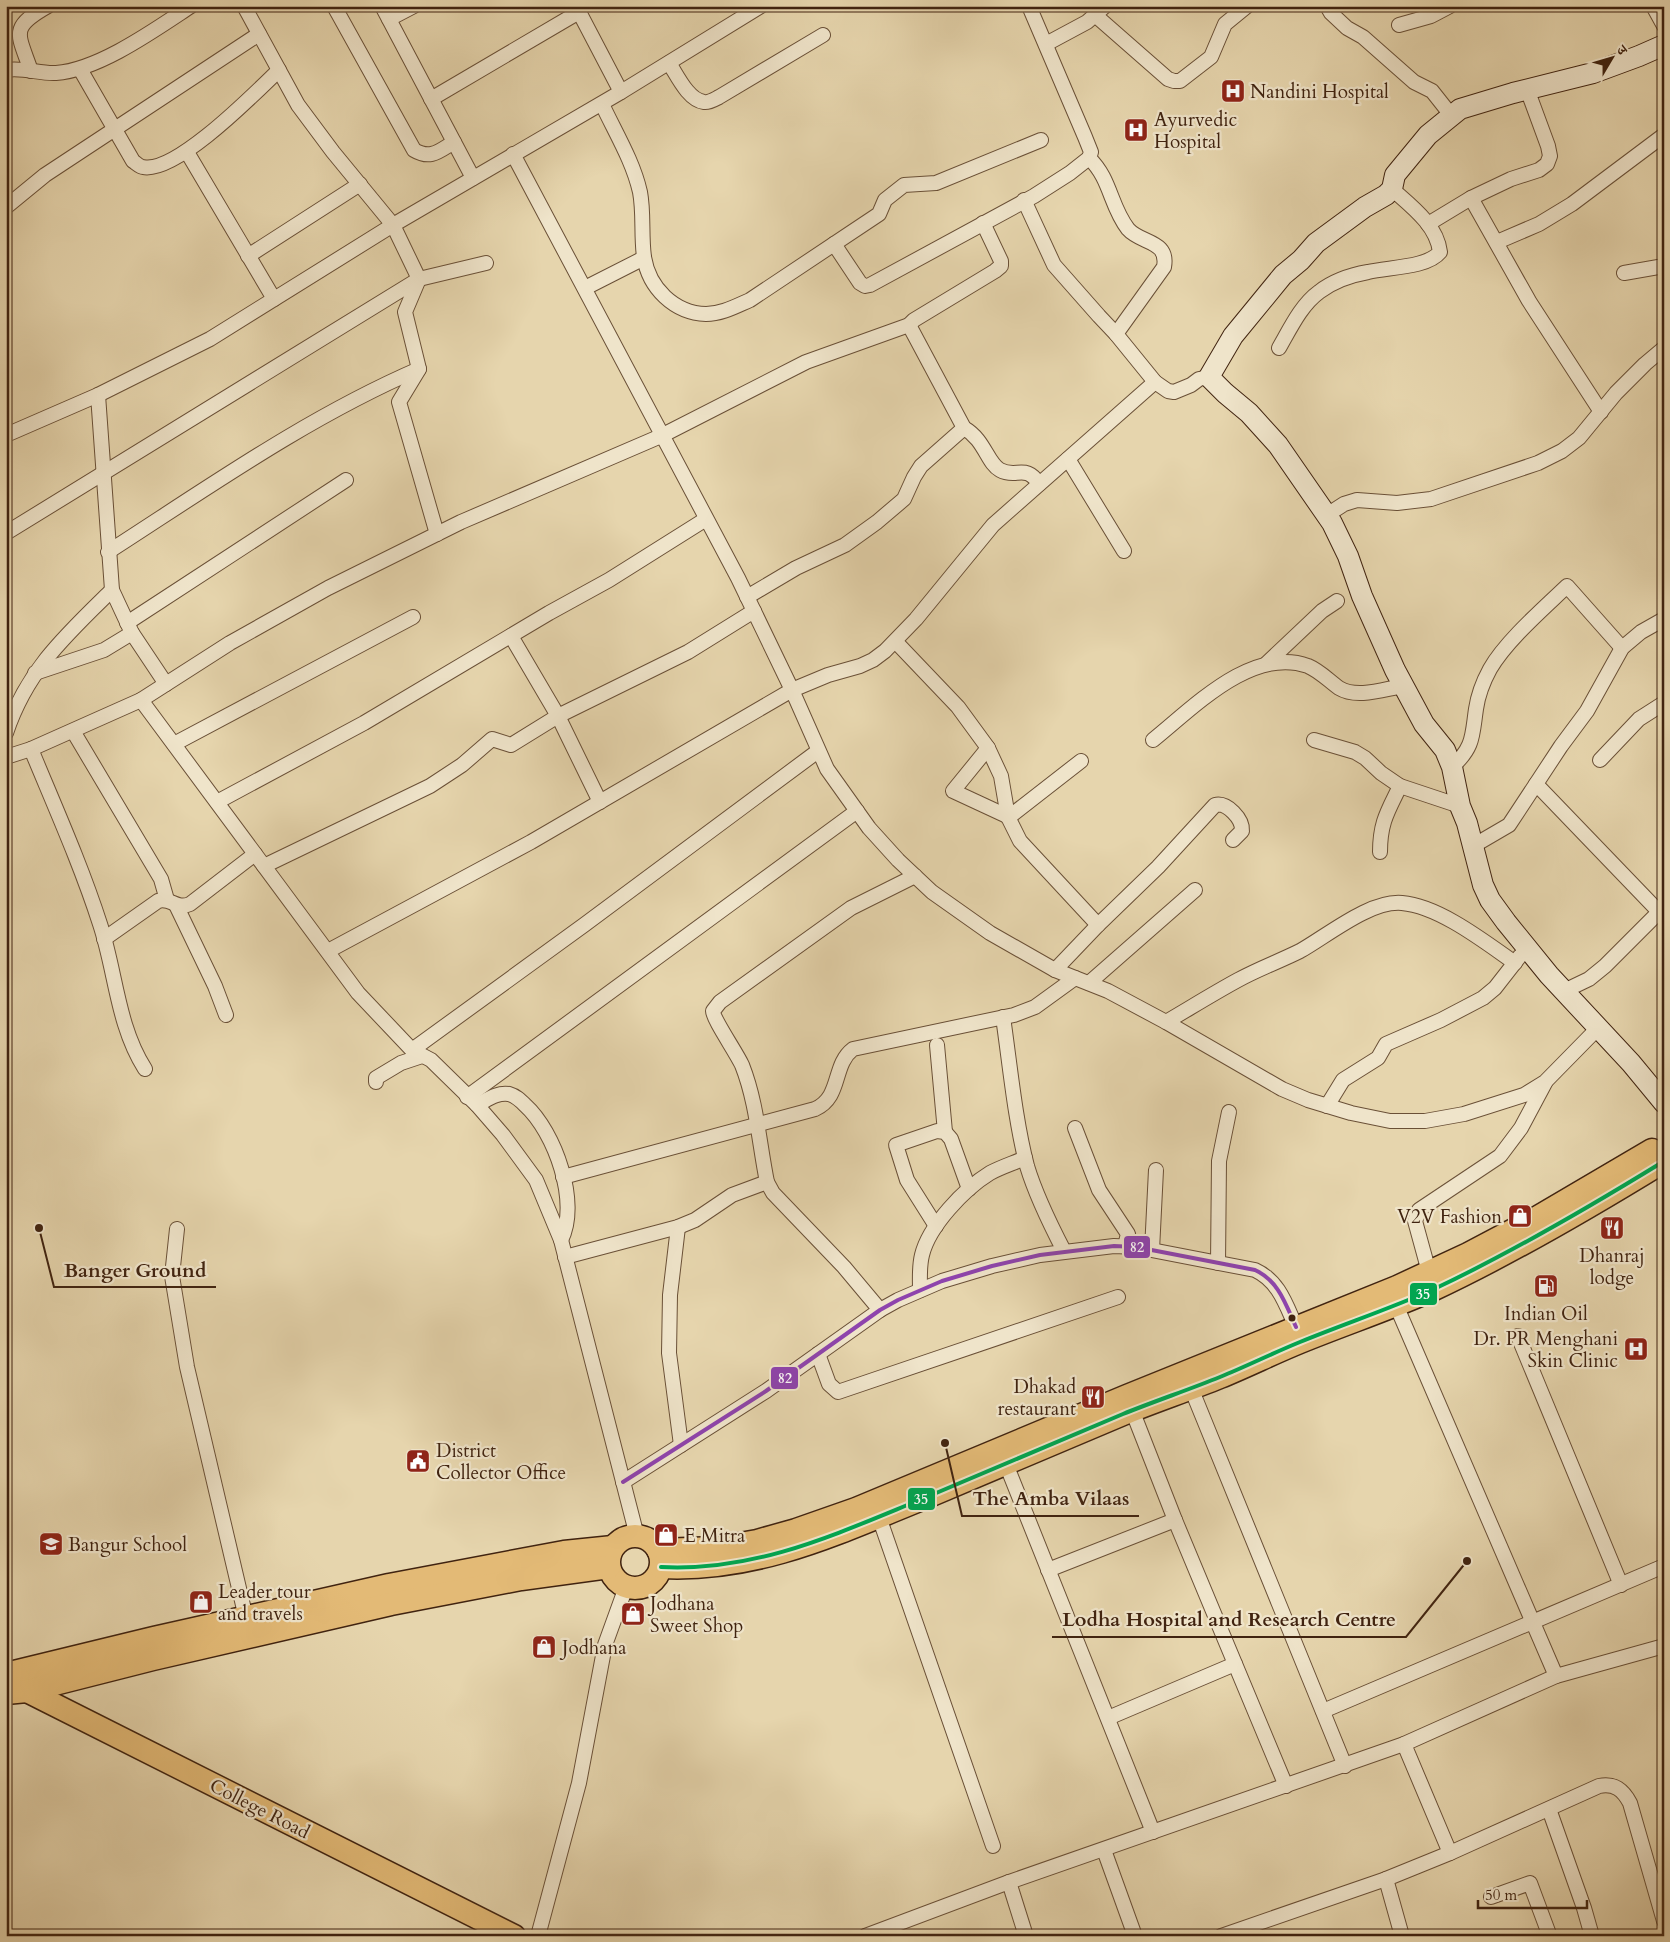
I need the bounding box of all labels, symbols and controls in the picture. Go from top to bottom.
north arrow [1588,32,1638,82]
text: उ [1612,41,1632,60]
hospital icon: Nandini Hospital [1220,78,1246,104]
place label: Nandini Hospital [1250,79,1389,105]
place label: Ayurvedic Hospital [1154,107,1238,155]
hospital icon: Ayurvedic Hospital [1123,117,1149,143]
shop icon: V2V Fashion [1507,1203,1533,1229]
place label: V2V Fashion [1397,1204,1502,1230]
restaurant icon: Dhanraj lodge [1599,1215,1625,1241]
line badge: 82 [1123,1235,1151,1259]
text: 82 [1130,1238,1144,1257]
place label: Dhanraj lodge [1579,1243,1645,1291]
callout: Banger Ground [54,1252,216,1287]
text: Banger Ground [64,1257,207,1284]
fuel station icon: Indian Oil [1533,1273,1559,1299]
line badge: 35 [1409,1282,1438,1306]
text: 35 [1416,1285,1430,1304]
place label: Indian Oil [1504,1301,1588,1327]
unlabelled marker [1287,1313,1297,1323]
place label: Dr. PR Menghani Skin Clinic [1473,1326,1618,1374]
hospital icon: Dr. PR Menghani Skin Clinic [1623,1336,1649,1362]
line badge: 82 [770,1366,799,1390]
text: 82 [778,1369,792,1388]
place label: Dhakad restaurant [998,1374,1076,1422]
restaurant icon: Dhakad restaurant [1080,1384,1106,1410]
place label: District Collector Office [436,1438,566,1486]
public building icon: District Collector Office [405,1448,431,1474]
callout: The Amba Vilaas [962,1481,1139,1516]
text: The Amba Vilaas [972,1485,1130,1512]
line badge: 35 [907,1487,936,1511]
text: 35 [914,1490,928,1509]
shop icon: E Mitra [653,1522,679,1548]
place label: E Mitra [684,1523,745,1549]
school or university icon: Bangur School [38,1531,64,1557]
place label: Bangur School [68,1532,187,1558]
place label: Leader tour and travels [218,1579,311,1627]
shop icon: Leader tour and travels [188,1589,214,1615]
place label: Jodhana Sweet Shop [647,1591,743,1639]
shop icon: Jodhana Sweet Shop [620,1601,646,1627]
callout: Lodha Hospital and Research Centre [1052,1602,1406,1637]
text: Lodha Hospital and Research Centre [1062,1606,1396,1633]
shop icon: Jodhana [531,1634,557,1660]
place label: Jodhana [559,1635,626,1661]
street label: College Road [205,1773,314,1845]
scale bar [1478,1877,1586,1909]
text: 50 m [1485,1885,1517,1905]

